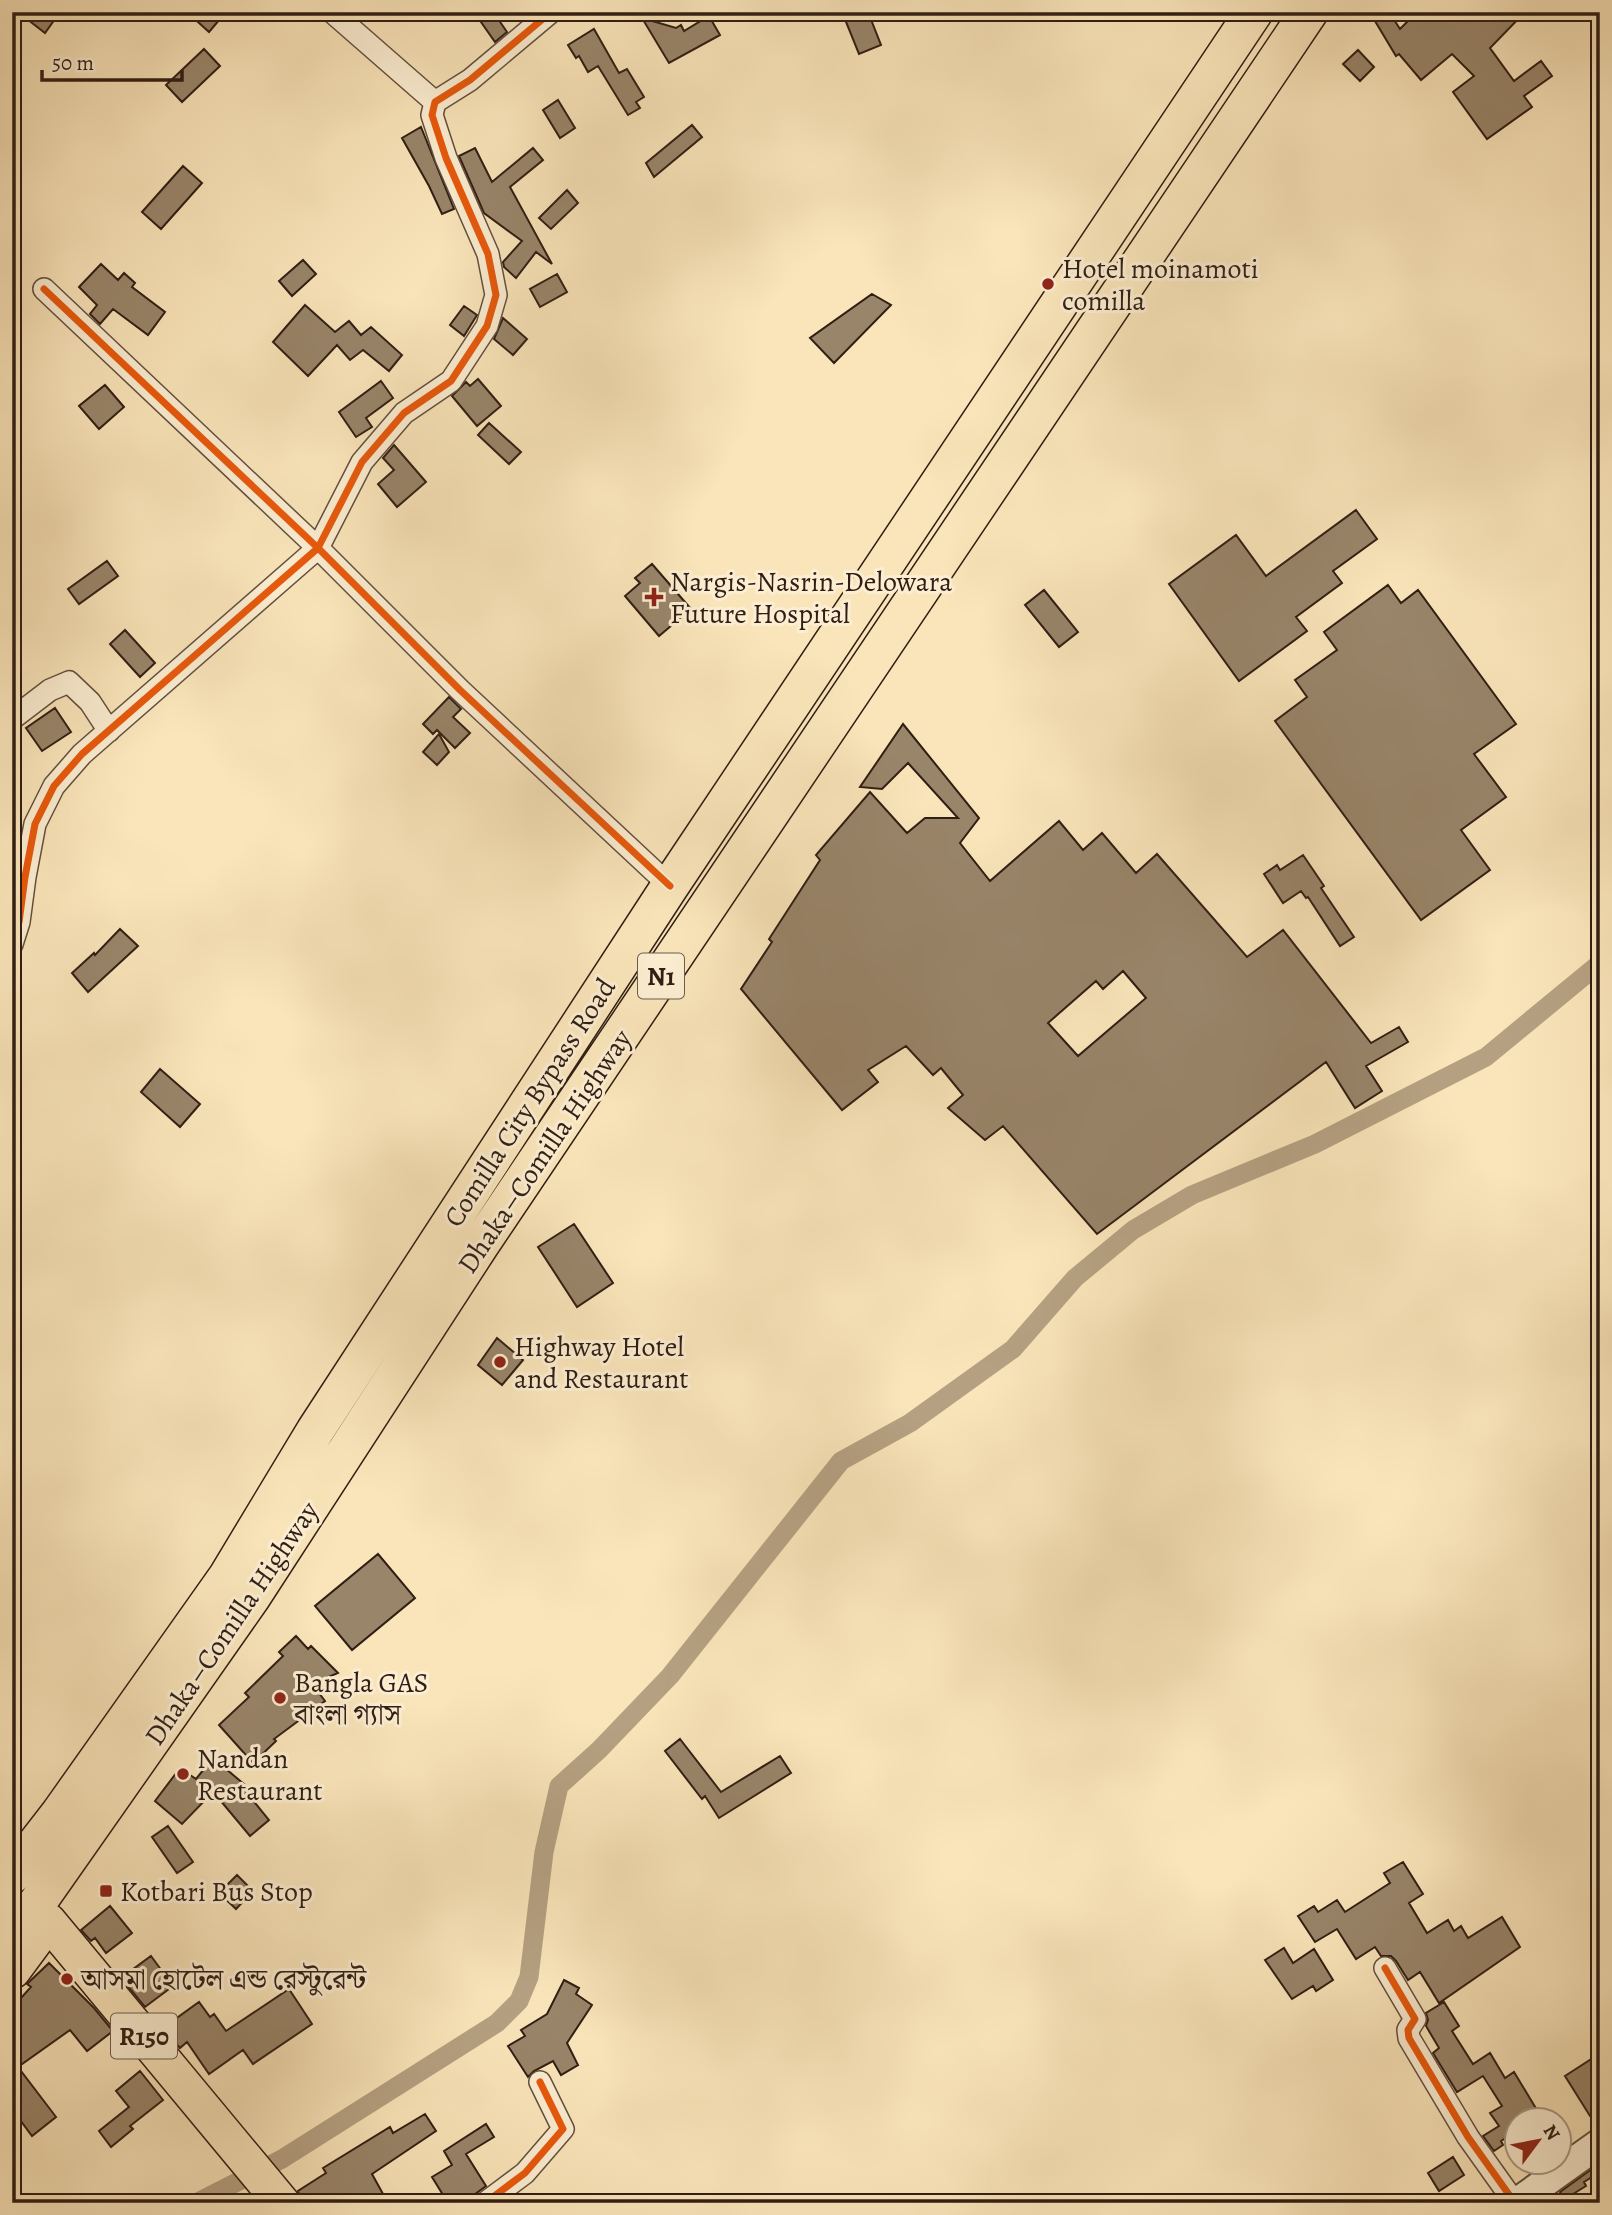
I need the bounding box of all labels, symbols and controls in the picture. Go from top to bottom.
scale bar [42,38,182,82]
text: 50 m [52,49,94,77]
place label: Hotel moinamoti comilla [1062,250,1259,320]
marker: Hotel moinamoti comilla [1040,276,1056,292]
place label: Nargis-Nasrin-Delowara Future Hospital [670,563,952,633]
marker: Nargis-Nasrin-Delowara Future Hospital [644,587,664,607]
road number: N1 [638,953,684,998]
street label: Comilla City Bypass Road [435,970,625,1234]
street label: Dhaka–Comilla Highway [449,1022,641,1281]
place label: Highway Hotel and Restaurant [514,1328,689,1398]
marker: Highway Hotel and Restaurant [492,1354,508,1370]
street label: Dhaka–Comilla Highway [136,1494,328,1753]
place label: Bangla GAS বাংলা গ্যাস [293,1664,428,1734]
marker: Bangla GAS বাংলা গ্যাস [272,1690,288,1706]
place label: Nandan Restaurant [197,1740,323,1810]
marker: Nandan Restaurant [175,1766,191,1782]
place label: Kotbari Bus Stop [120,1873,313,1911]
marker: Kotbari Bus Stop [98,1883,114,1899]
place label: আসমা হোটেল এন্ড রেস্টুরেন্ট [80,1961,368,1999]
marker: আসমা হোটেল এন্ড রেস্টুরেন্ট [59,1971,75,1987]
road number: R150 [111,2013,177,2058]
north arrow [1504,2106,1574,2176]
text: N [1537,2120,1566,2145]

